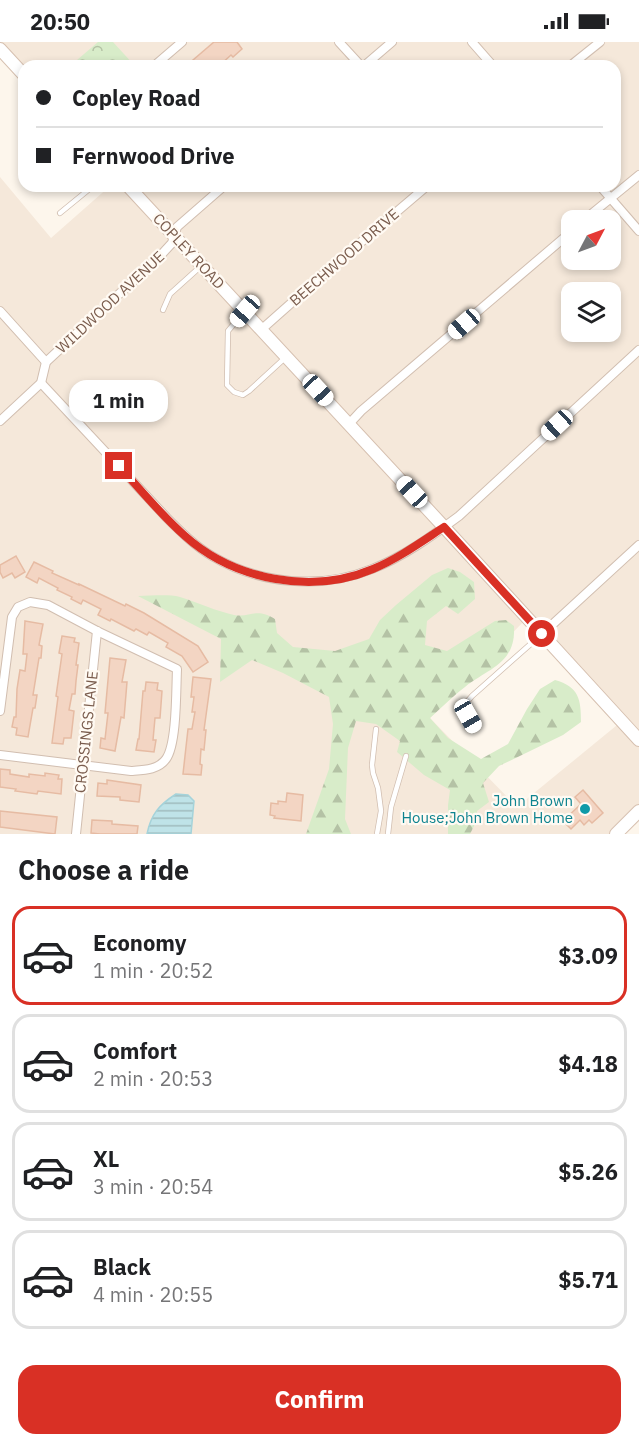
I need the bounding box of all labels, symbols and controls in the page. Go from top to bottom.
text: 20:50 [30,7,90,36]
text: Copley Road [72,83,201,112]
text: Fernwood Drive [72,141,235,170]
street label: BEECHWOOD DRIVE [285,204,403,310]
street label: COPLEY ROAD [149,209,229,293]
north arrow [561,210,621,270]
map controls [561,210,621,342]
street label: WILDWOOD AVENUE [52,247,168,357]
button: layers [561,282,621,342]
car [226,292,264,330]
car [445,305,483,343]
car [299,371,337,409]
callout: 1 min [70,379,168,421]
text: 1 min [92,387,145,414]
car [538,406,576,444]
route end [105,452,132,479]
car [393,473,431,511]
route start [528,620,555,647]
street label: CROSSINGS LANE [70,670,102,794]
car [451,696,485,736]
place label: John Brown House;John Brown Home [401,791,573,827]
marker: John Brown House;John Brown Home [578,802,592,816]
text: Choose a ride [18,852,189,887]
text: Economy [93,928,187,957]
icon: car [21,929,75,983]
text: $3.09 [558,941,618,970]
text: 1 min · 20:52 [93,957,213,984]
text: Comfort [93,1036,177,1065]
icon: car [21,1037,75,1091]
text: $4.18 [558,1049,618,1078]
text: 2 min · 20:53 [93,1065,213,1092]
text: XL [93,1144,119,1173]
icon: car [21,1145,75,1199]
text: $5.26 [558,1157,618,1186]
text: 3 min · 20:54 [93,1173,213,1200]
text: Black [93,1252,151,1281]
icon: car [21,1253,75,1307]
text: $5.71 [558,1265,618,1294]
text: 4 min · 20:55 [93,1281,213,1308]
button: Confirm [18,1365,621,1434]

